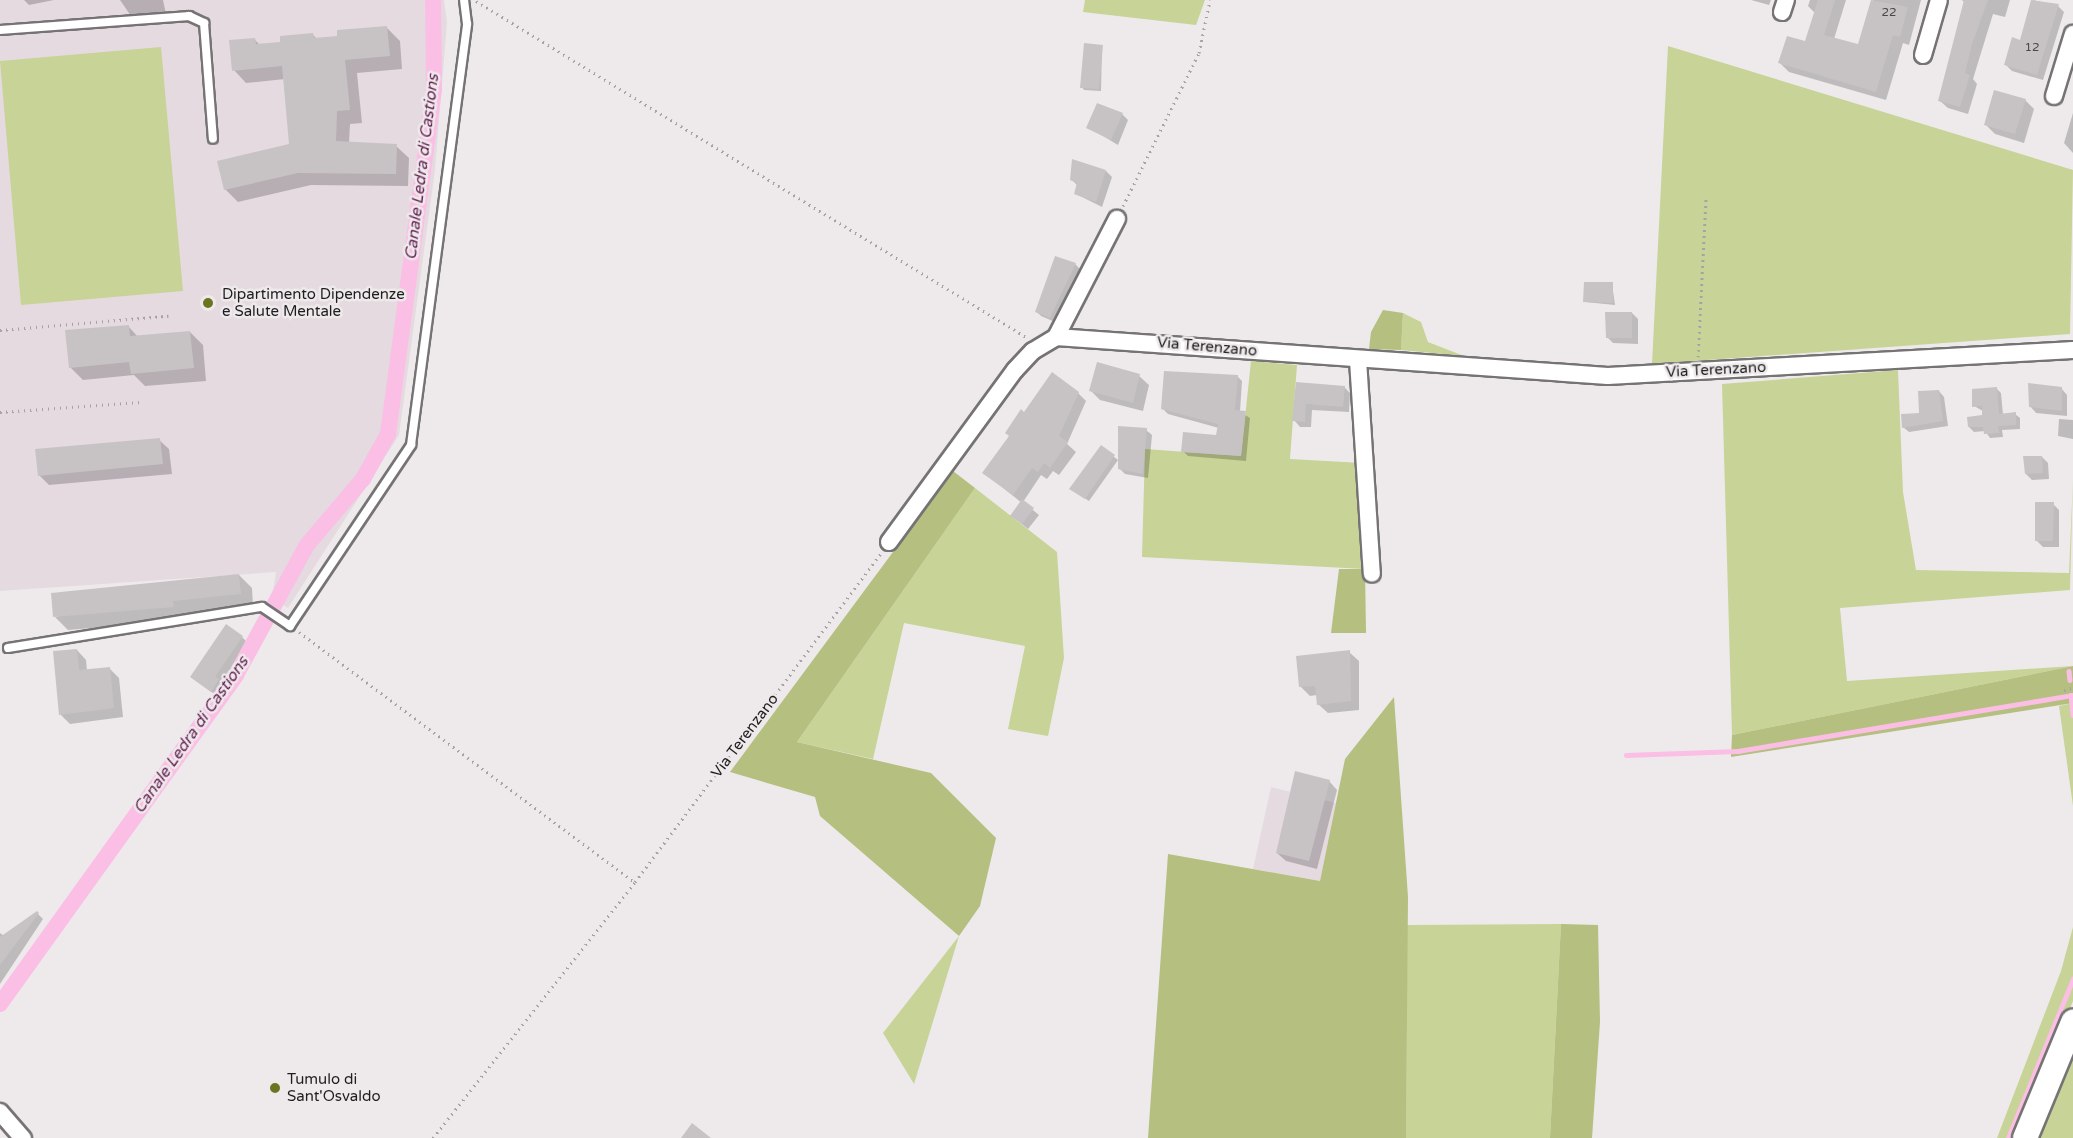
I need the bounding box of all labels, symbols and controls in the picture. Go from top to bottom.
house number: 22 [1881,6,1897,20]
house number: 12 [2024,41,2040,55]
water label: Canale Ledra di Castions [401,73,443,261]
place label: Dipartimento Dipendenze e Salute Mentale [222,285,405,320]
marker: Dipartimento Dipendenze e Salute Mentale [199,294,217,312]
street label: Via Terenzano [1156,334,1258,360]
street label: Via Terenzano [1665,358,1767,382]
water label: Canale Ledra di Castions [130,653,252,817]
street label: Via Terenzano [708,691,782,781]
place label: Tumulo di Sant'Osvaldo [287,1070,381,1105]
marker: Tumulo di Sant'Osvaldo [268,1081,282,1095]

